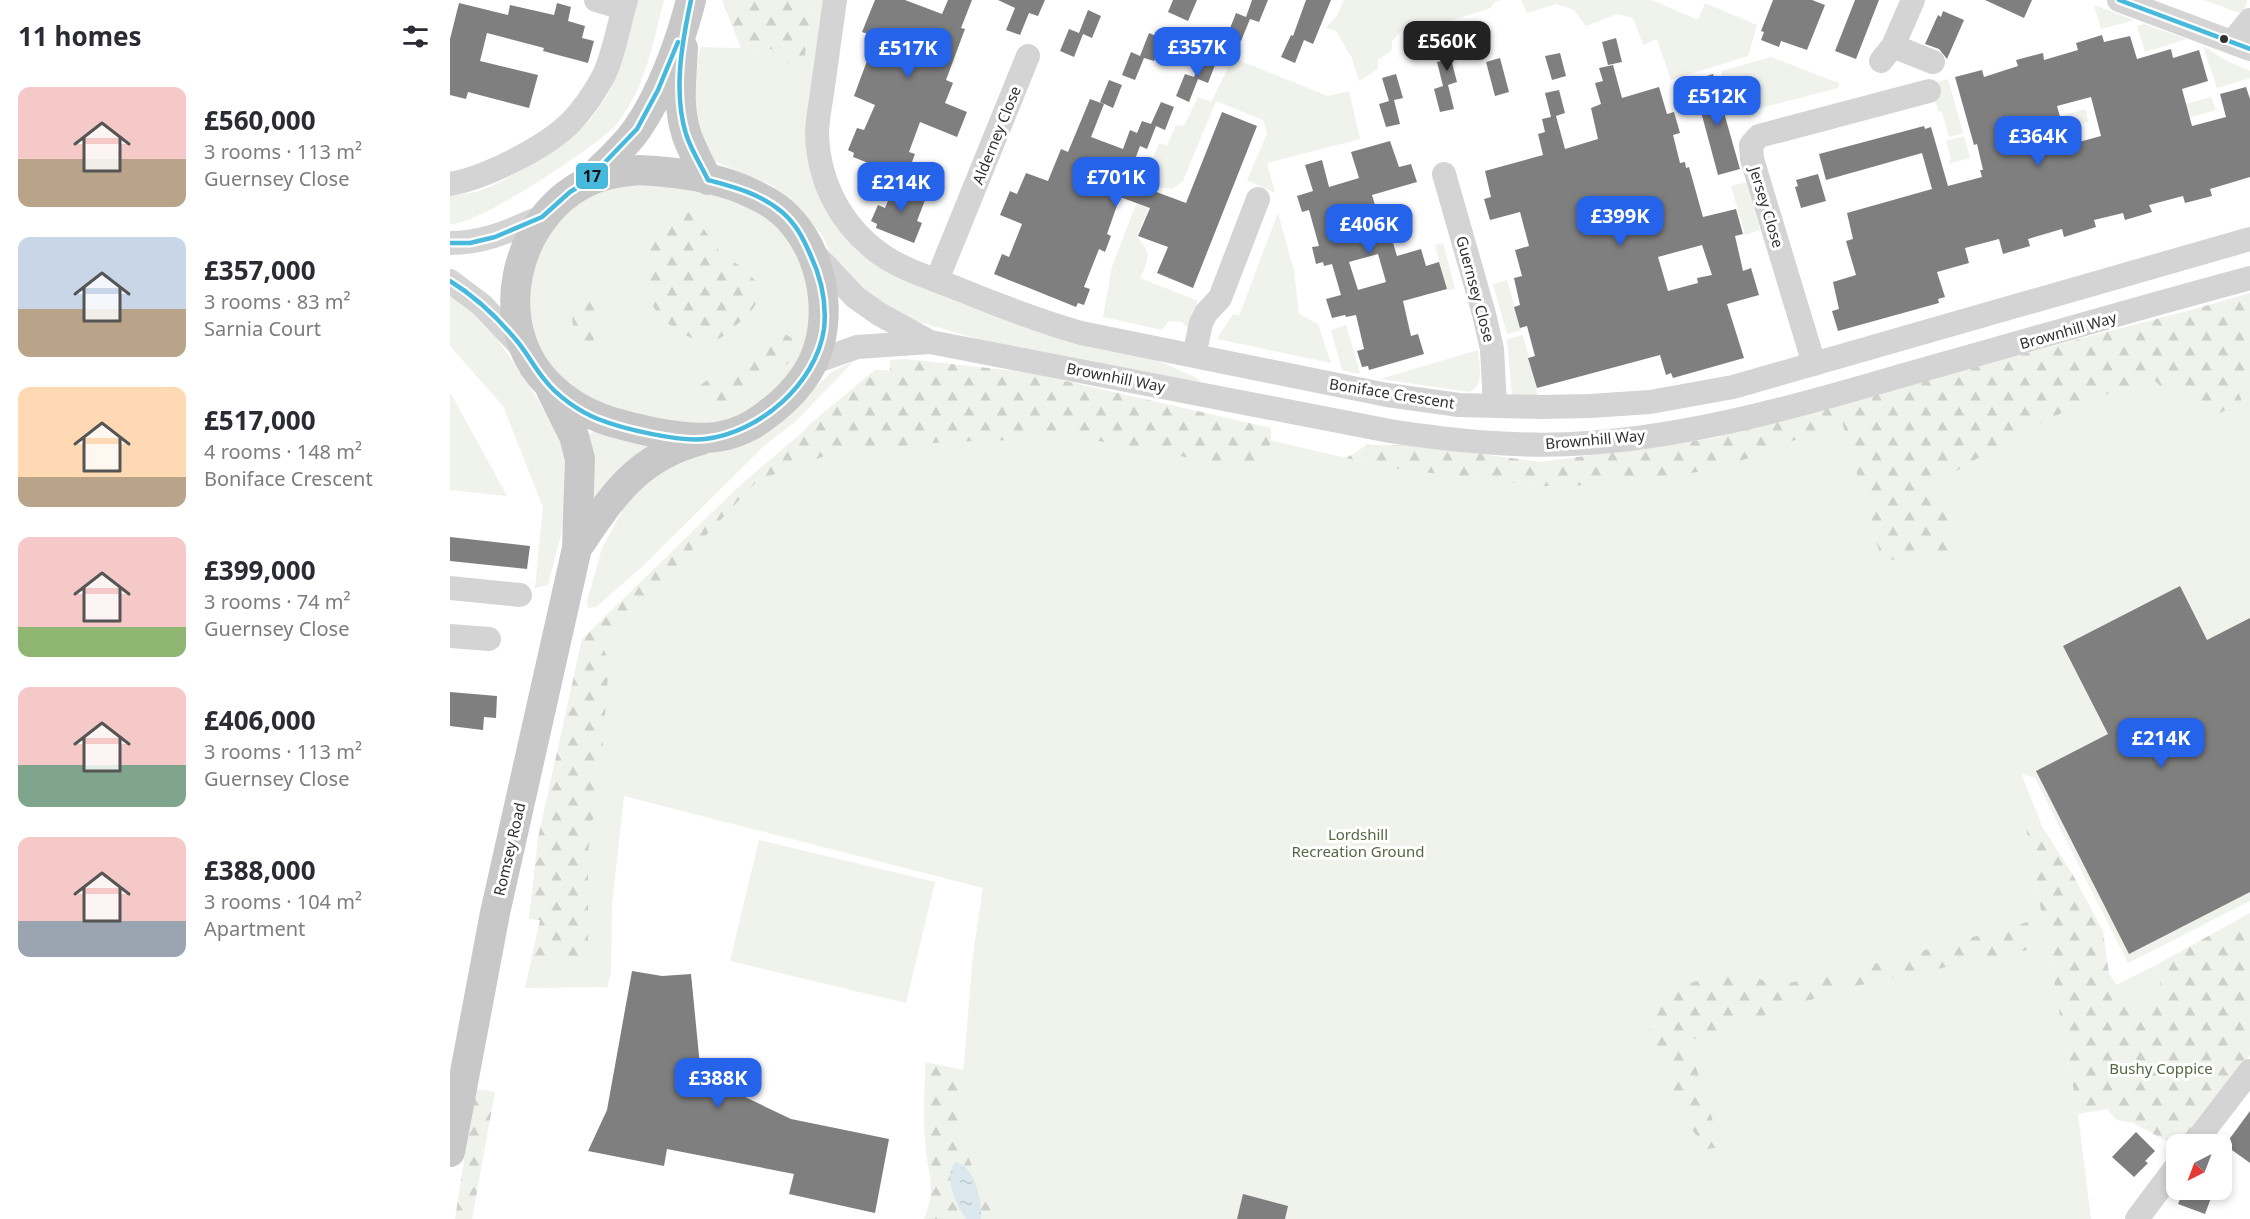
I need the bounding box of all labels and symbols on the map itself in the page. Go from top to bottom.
pin: £560K [1405,21,1489,72]
pin: £357K [1155,27,1239,78]
pin: £517K [866,28,950,79]
unlabelled marker [2218,33,2230,45]
pin: £512K [1675,76,1759,127]
street label: Alderney Close [967,83,1025,187]
pin: £364K [1996,116,2080,167]
pin: £701K [1074,157,1158,208]
line badge: 17 [575,162,609,190]
pin: £214K [859,162,943,213]
street label: Jersey Close [1745,162,1789,250]
text: 17 [583,165,601,187]
pin: £399K [1578,196,1662,247]
pin: £406K [1327,204,1411,255]
street label: Guernsey Close [1452,234,1500,344]
street label: Brownhill Way [2017,307,2119,353]
street label: Brownhill Way [1065,358,1167,396]
street label: Boniface Crescent [1328,373,1457,413]
street label: Brownhill Way [1544,425,1646,453]
pin: £214K [2119,718,2203,769]
street label: Romsey Road [489,800,529,898]
park label: Lordshill Recreation Ground [1292,824,1424,861]
pin: £388K [676,1058,760,1109]
park label: Bushy Coppice [2109,1058,2213,1078]
north arrow [2166,1134,2232,1200]

